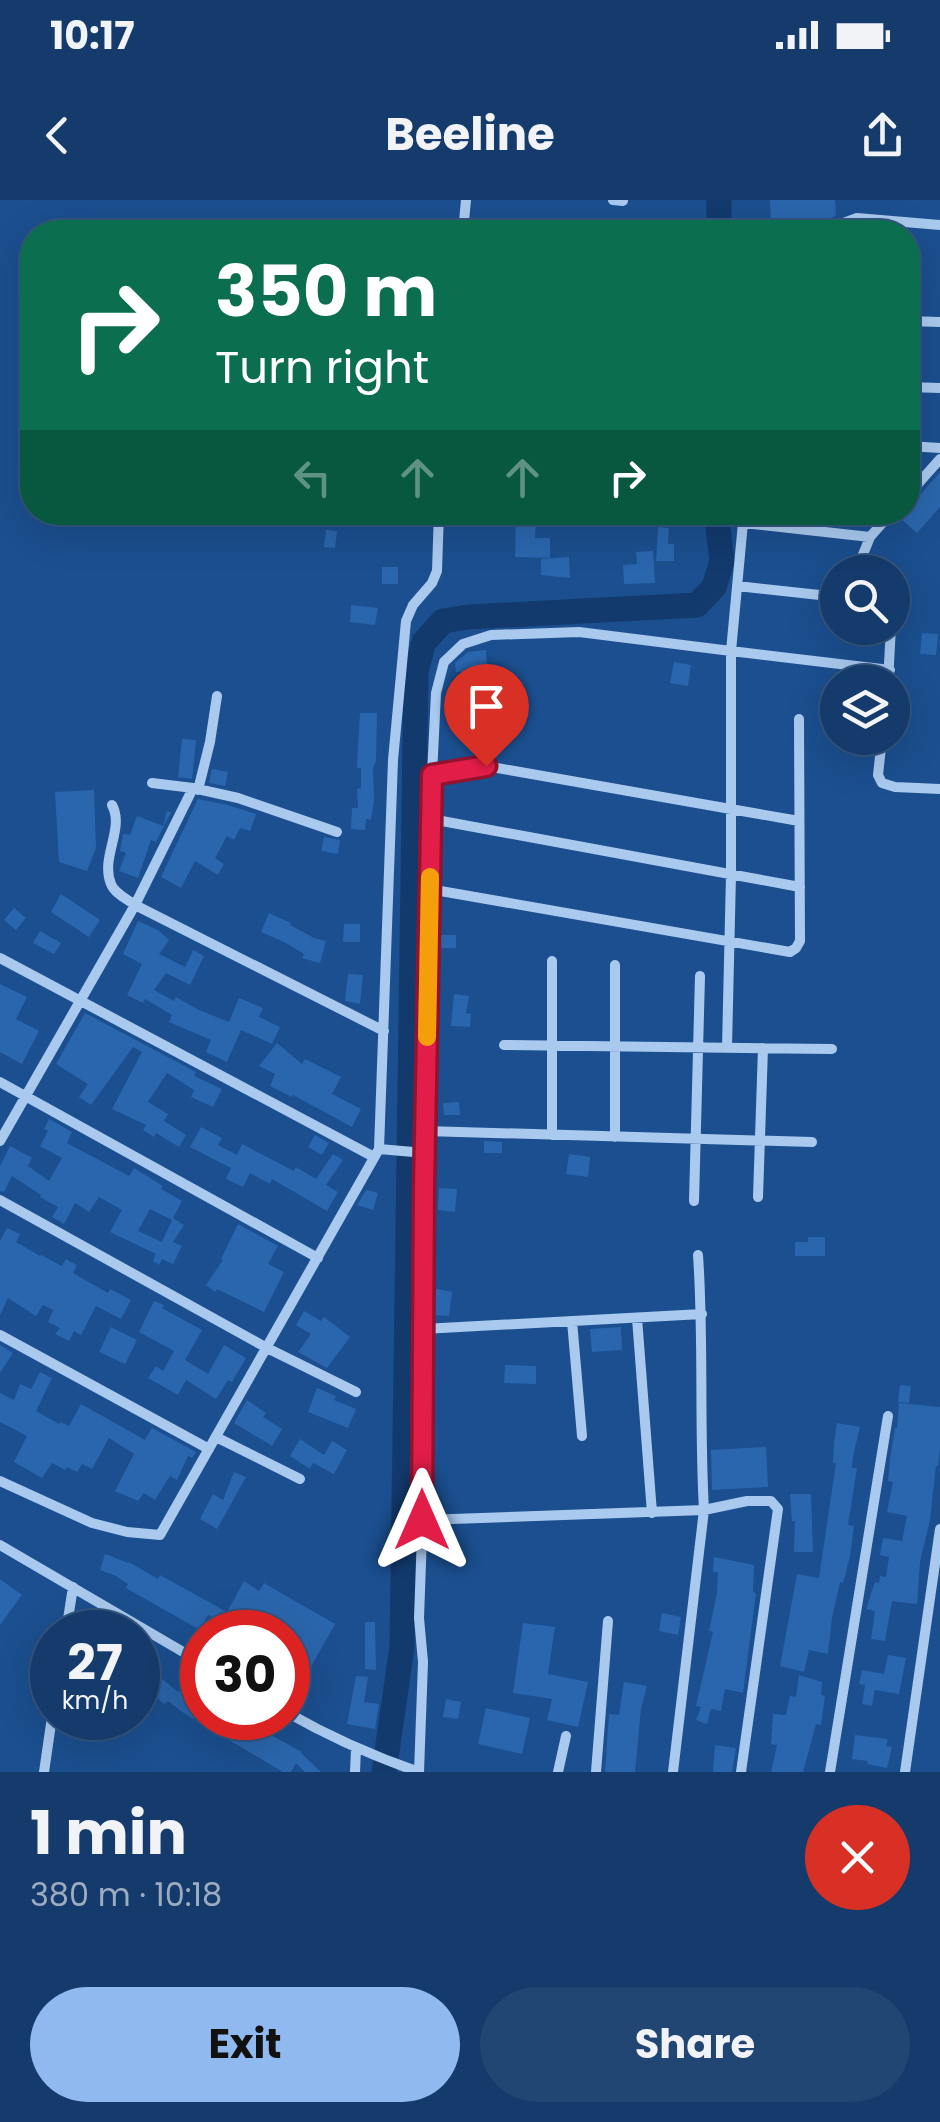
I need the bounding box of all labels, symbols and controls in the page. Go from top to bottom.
text: 10:17 [50,9,134,62]
text: Beeline [385,103,555,166]
icon: back [30,108,85,163]
icon: share [855,108,910,163]
text: 350 m [215,242,437,341]
icon: right [50,260,180,390]
text: Turn right [215,336,429,399]
icon: left [285,450,340,505]
icon: ahead [390,450,445,505]
icon: ahead [495,450,550,505]
icon: right [600,450,655,505]
map controls [820,555,910,755]
button: search [820,555,910,645]
pin [444,664,529,767]
button: layers [820,665,910,755]
icon: arrive [459,679,514,734]
position arrow [370,1468,474,1572]
speed limit sign: 30 [180,1610,310,1740]
text: 27 [67,1627,123,1698]
text: km/h [62,1683,128,1718]
text: 1 min [30,1791,187,1875]
button: close [805,1805,910,1910]
text: 380 m · 10:18 [30,1872,222,1917]
button: Exit [30,1987,460,2102]
button: Share [480,1987,910,2102]

